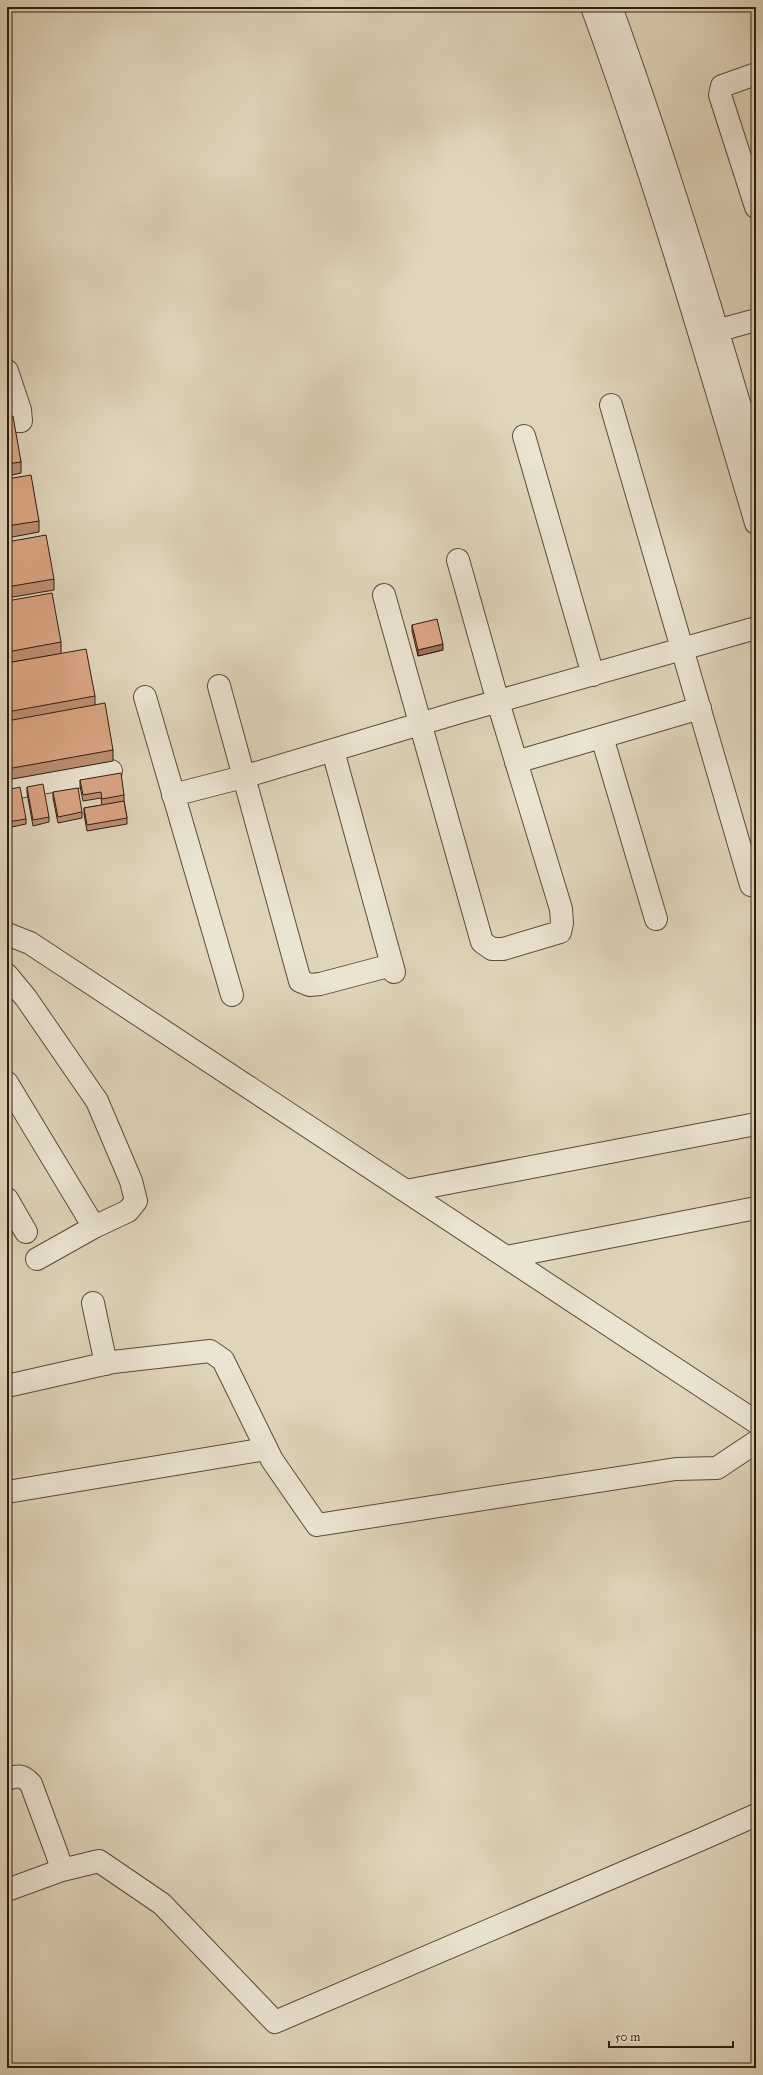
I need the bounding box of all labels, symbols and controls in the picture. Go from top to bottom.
scale bar [609,2023,733,2049]
text: 50 m [615,2030,640,2044]

